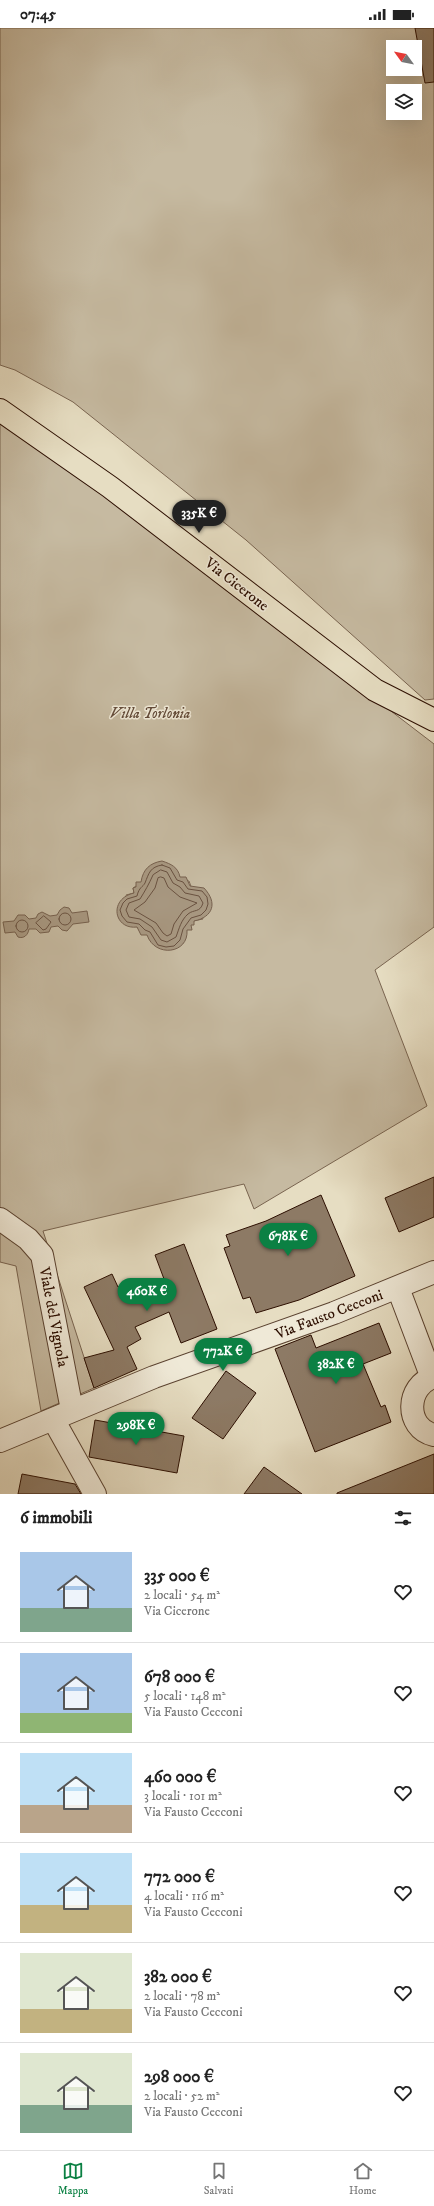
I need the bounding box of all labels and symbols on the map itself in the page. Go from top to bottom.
north arrow [386,40,422,76]
pin: 335K € [166,500,232,534]
street label: Via Cicerone [200,553,273,615]
park label: Villa Torlonia [110,704,190,723]
pin: 678K € [255,1223,321,1257]
street label: Viale del Vignola [34,1265,73,1369]
pin: 460K € [114,1278,180,1312]
street label: Via Fausto Cecconi [272,1285,386,1344]
pin: 772K € [190,1338,256,1372]
pin: 382K € [303,1351,369,1385]
pin: 298K € [103,1412,169,1446]

